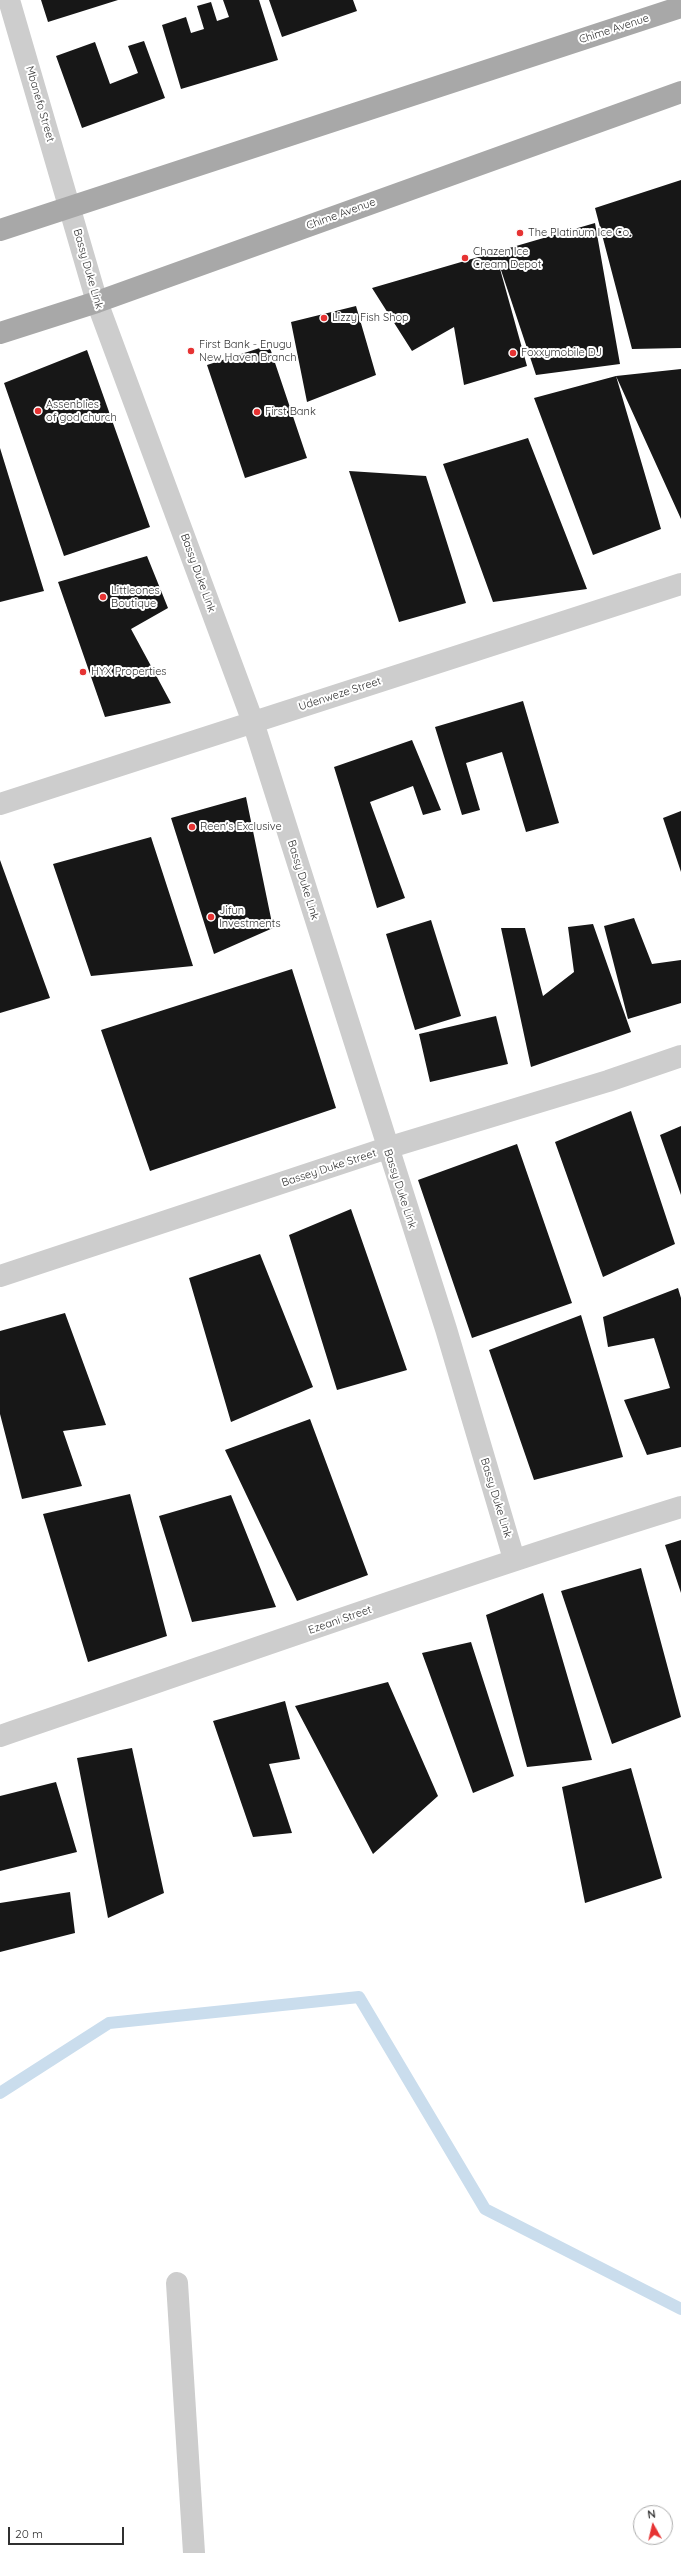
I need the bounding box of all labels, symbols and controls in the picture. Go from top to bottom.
street label: Chime Avenue [577,11,651,47]
street label: Mbanefo Street [23,65,57,143]
street label: Chime Avenue [305,195,377,233]
place label: The Platinum Ice Co. [528,226,631,240]
street label: Bassy Duke Link [70,227,106,311]
marker: The Platinum Ice Co. [515,228,525,238]
place label: Chazen Ice Cream Depot [473,245,541,271]
marker: Chazen Ice Cream Depot [460,253,470,263]
place label: Lizzy Fish Shop [332,311,409,325]
marker: Lizzy Fish Shop [319,313,329,323]
place label: First Bank - Enugu New Haven Branch [199,338,297,364]
marker: First Bank - Enugu New Haven Branch [186,346,196,356]
place label: Foxxymobile DJ [521,346,602,360]
marker: Foxxymobile DJ [508,348,518,358]
place label: Assenblies of god church [46,398,117,424]
place label: First Bank [265,405,316,419]
marker: Assenblies of god church [33,406,43,416]
marker: First Bank [252,407,262,417]
street label: Bassy Duke Link [178,532,218,614]
place label: Littleones Boutique [111,584,160,610]
marker: Littleones Boutique [98,592,108,602]
place label: HYX Properties [91,665,167,679]
marker: HYX Properties [78,667,88,677]
street label: Udenweze Street [297,674,383,714]
place label: Reen's Exclusive [200,820,282,834]
marker: Reen's Exclusive [187,822,197,832]
street label: Bassy Duke Link [285,838,321,922]
place label: Jifun Investments [219,904,281,930]
marker: Jifun Investments [206,912,216,922]
street label: Bassey Duke Street [280,1146,378,1190]
street label: Bassy Duke Link [381,1148,419,1230]
street label: Bassy Duke Link [478,1456,514,1540]
street label: Ezeani Street [307,1603,373,1637]
north arrow [633,2505,673,2545]
text: N [646,2507,656,2522]
scale bar [10,2519,126,2545]
text: 20 m [15,2526,43,2541]

